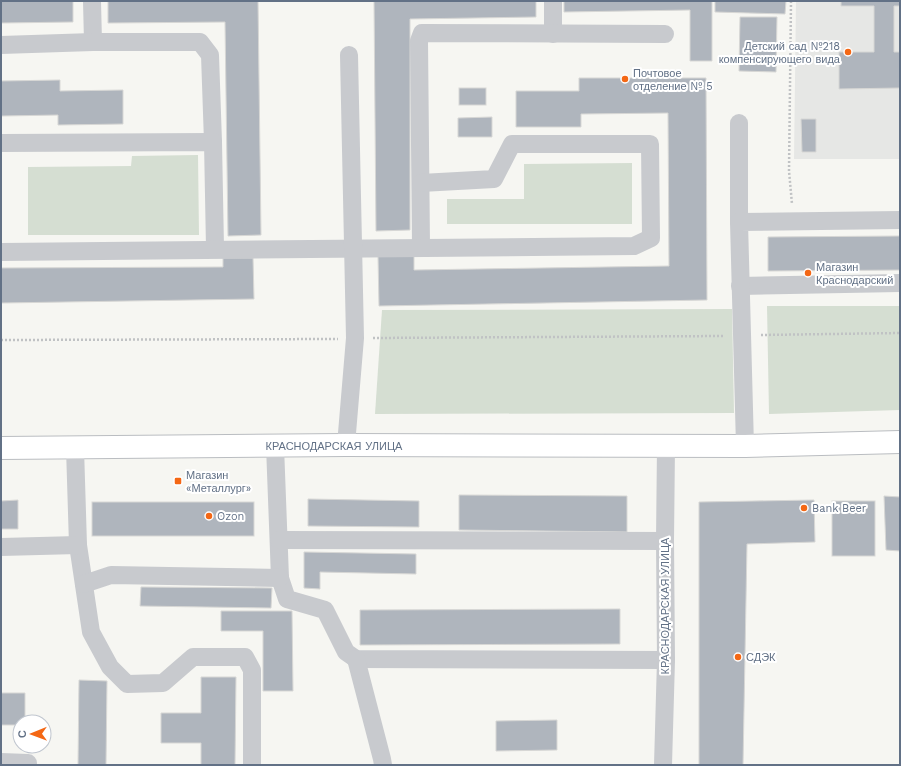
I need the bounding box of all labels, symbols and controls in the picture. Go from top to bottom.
place label: Детский сад №218 компенсирующего вида [719,40,841,66]
marker: Детский сад №218 компенсирующего вида [843,47,853,57]
place label: Почтовое отделение № 5 [633,67,713,93]
marker: Почтовое отделение № 5 [620,74,630,84]
place label: Магазин Краснодарский [816,261,893,287]
marker: Магазин Краснодарский [803,268,813,278]
street label: КРАСНОДАРСКАЯ УЛИЦА [266,440,403,453]
place label: Магазин «Металлург» [186,469,251,495]
marker: Магазин «Металлург» [173,476,183,486]
place label: Bank Beer [812,502,867,515]
marker: Bank Beer [799,503,809,513]
place label: Ozon [217,510,244,523]
marker: Ozon [204,511,214,521]
street label: КРАСНОДАРСКАЯ УЛИЦА [659,537,672,674]
place label: СДЭК [746,651,776,664]
marker: СДЭК [733,652,743,662]
north arrow [12,714,52,754]
text: С [16,730,29,738]

